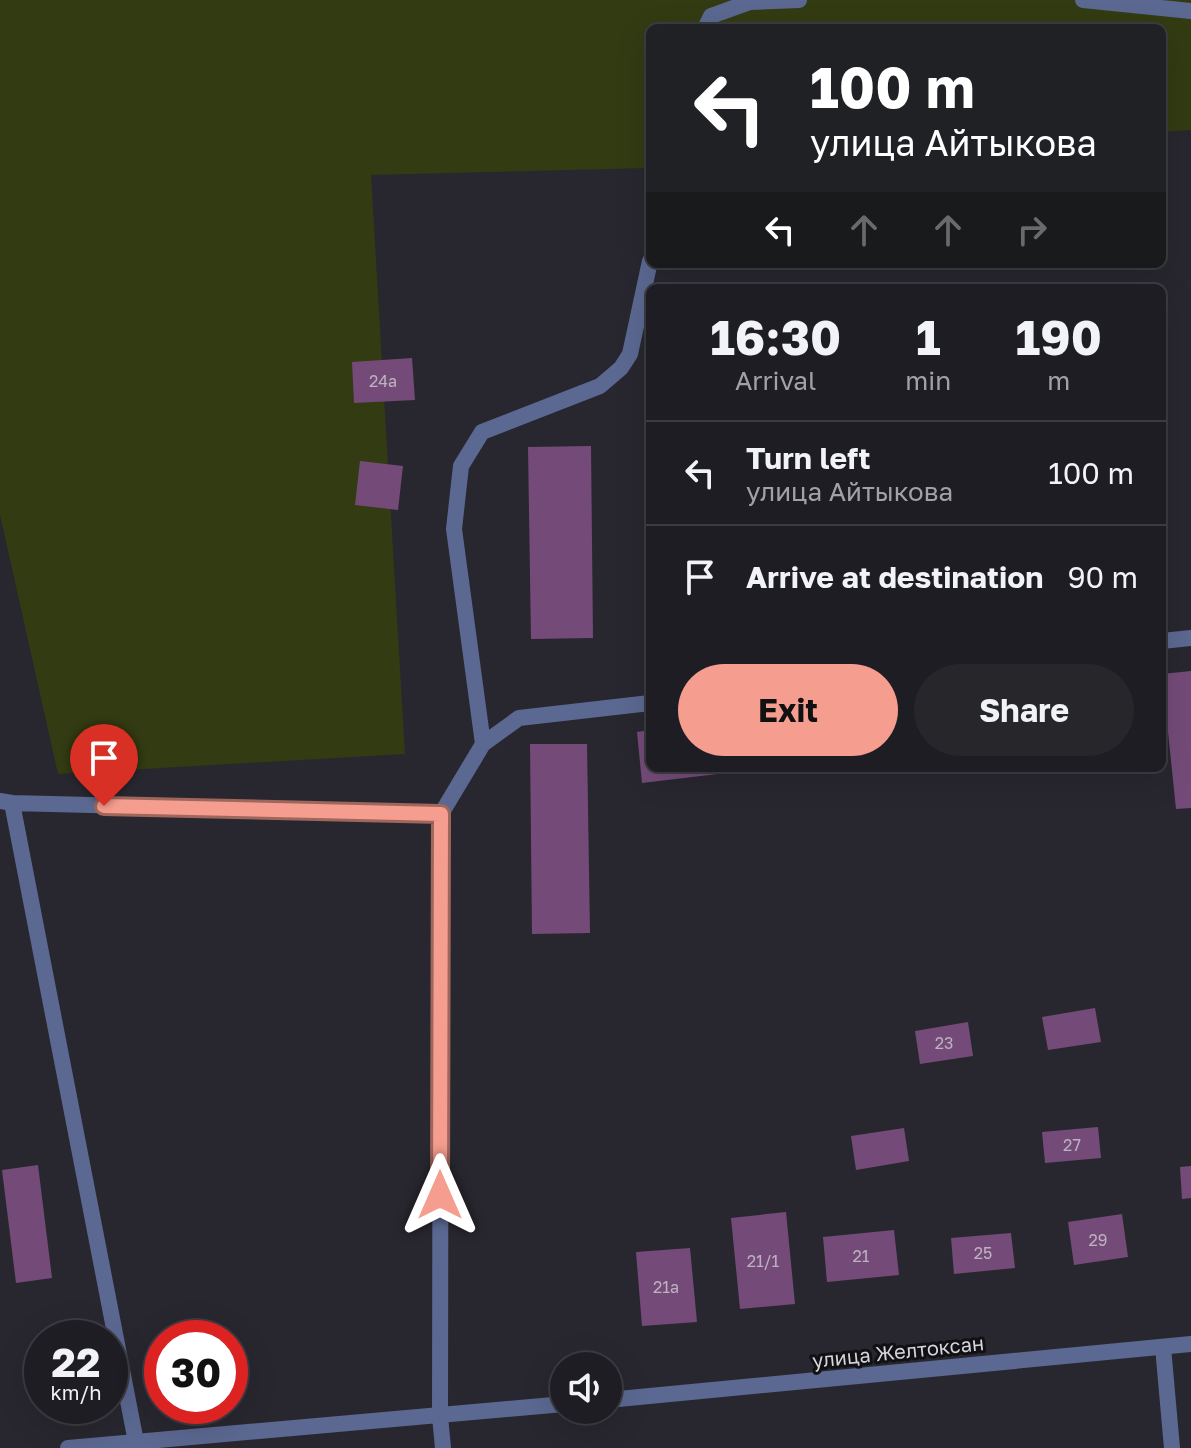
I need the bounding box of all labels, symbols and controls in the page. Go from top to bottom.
text: 100 m [810,53,975,120]
icon: left [678,56,782,160]
text: улица Айтыкова [810,121,1097,164]
icon: left [758,208,802,252]
icon: ahead [842,208,886,252]
icon: ahead [926,208,970,252]
icon: right [1010,208,1054,252]
text: 16:30 [710,308,841,366]
text: 1 [916,308,941,366]
text: 190 [1015,308,1102,366]
text: Arrival [735,365,816,396]
text: min [905,365,951,396]
text: m [1047,365,1070,396]
house number: 24а [369,371,397,391]
text: Turn left [746,440,871,476]
icon: left [678,451,722,495]
text: 100 m [1048,455,1134,491]
text: улица Айтыкова [746,476,953,507]
icon: arrive [678,555,722,599]
text: Arrive at destination [746,559,1043,595]
text: 90 m [1067,559,1138,595]
button: Exit [678,664,898,756]
button: Share [914,664,1134,756]
pin [70,724,138,806]
icon: arrive [82,736,126,780]
house number: 23 [935,1033,953,1053]
house number: 27 [1063,1135,1081,1155]
position arrow [398,1153,482,1237]
house number: 29 [1089,1230,1107,1250]
house number: 25 [974,1243,992,1263]
house number: 21 [852,1246,870,1266]
house number: 21/1 [747,1251,779,1271]
house number: 21а [653,1277,679,1297]
speed limit sign: 30 [144,1320,248,1424]
street label: улица Желтоксан [811,1330,985,1372]
text: 22 [52,1338,100,1386]
map controls [550,1352,622,1424]
button: sound [550,1352,622,1424]
text: km/h [51,1380,101,1404]

